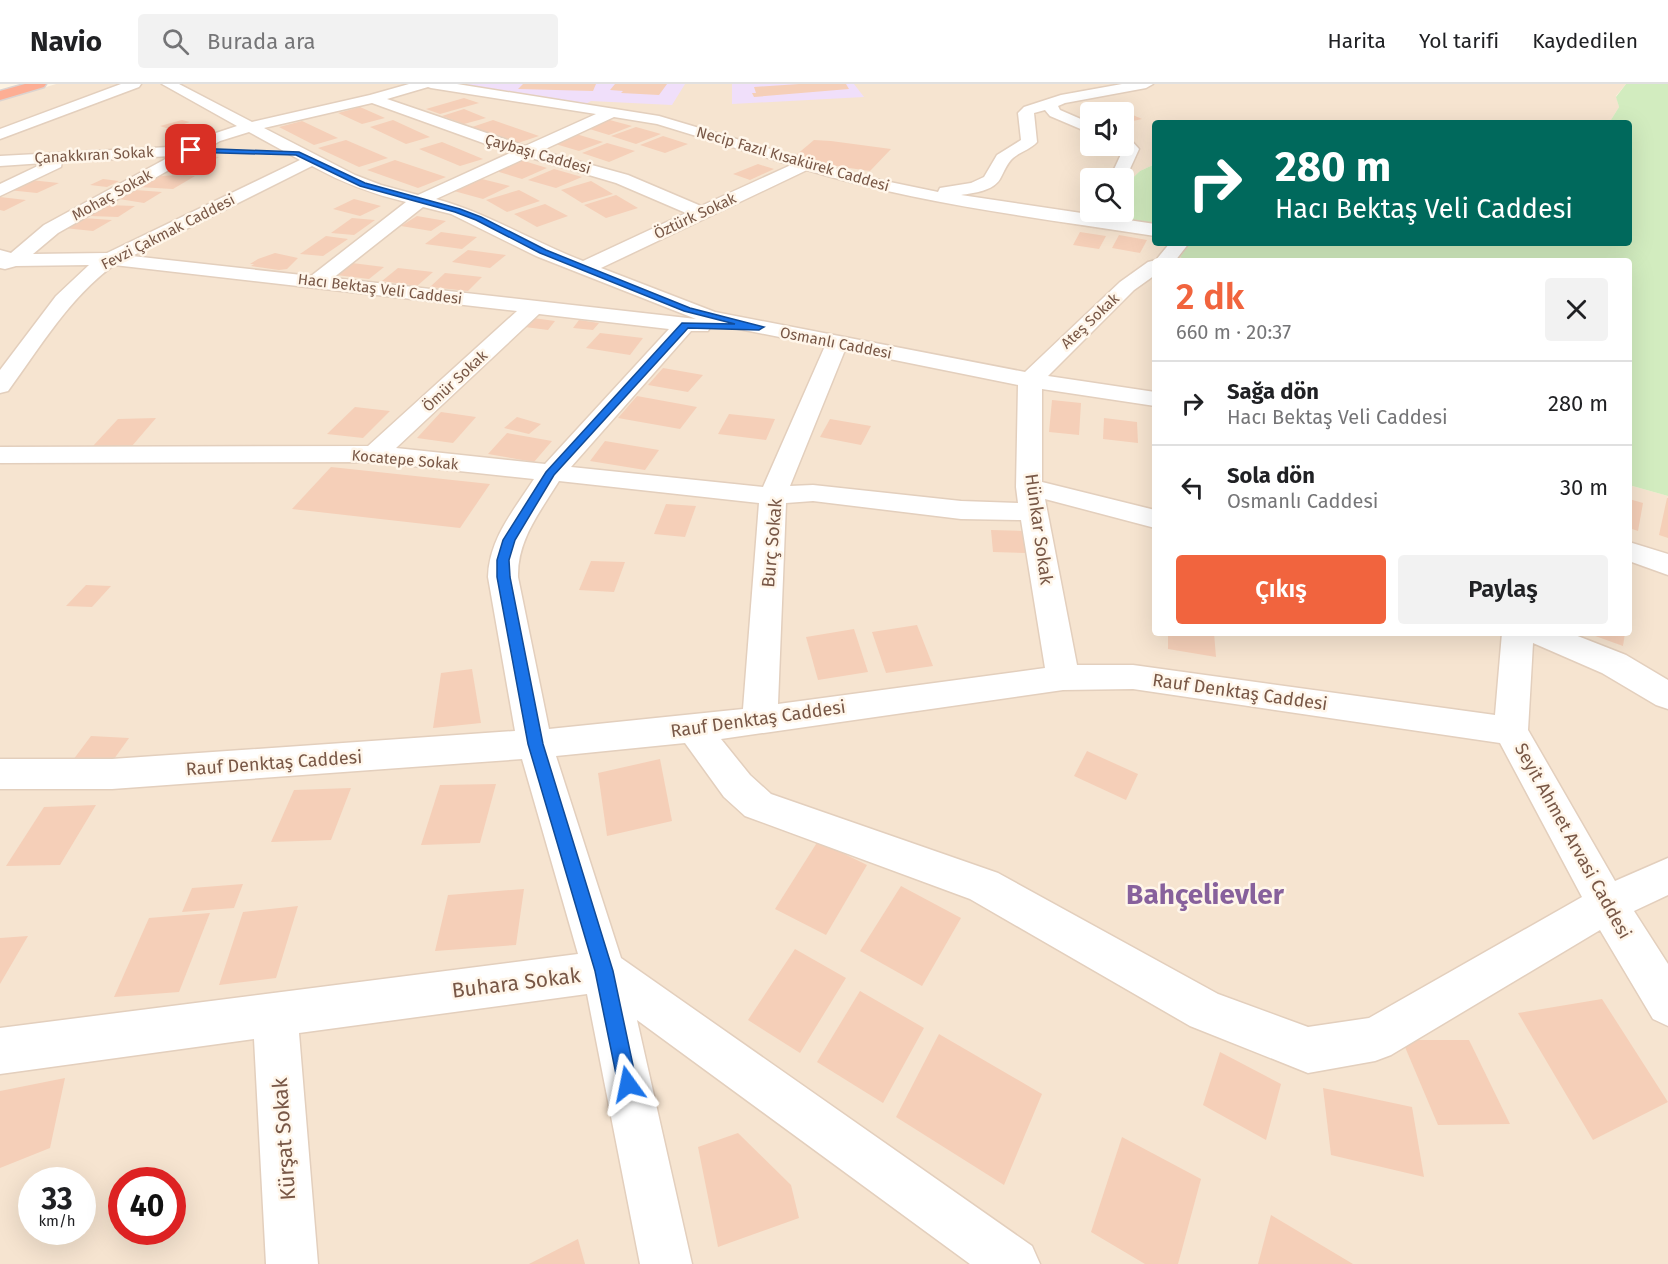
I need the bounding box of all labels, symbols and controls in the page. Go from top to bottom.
search box [138,14,558,68]
text: Navio [30,25,102,58]
icon: search [159,25,192,58]
text: Burada ara [207,28,316,55]
text: Harita [1327,28,1386,54]
text: Yol tarifi [1419,28,1499,54]
text: Kaydedilen [1532,28,1638,54]
map controls [1080,102,1134,222]
button: sound [1080,102,1134,156]
street label: Necip Fazıl Kısakürek Caddesi [694,123,892,195]
pin [165,124,216,175]
street label: Çaybaşı Caddesi [483,130,593,178]
icon: arrive [174,133,207,166]
text: 280 m [1275,142,1391,192]
street label: Çanakkıran Sokak [34,143,154,167]
icon: right [1176,144,1254,222]
street label: Mohaç Sokak [69,165,155,224]
button: search [1080,168,1134,222]
street label: Öztürk Sokak [651,189,739,243]
street label: Fevzi Çakmak Caddesi [98,190,238,274]
text: Hacı Bektaş Veli Caddesi [1275,193,1573,225]
street label: Hacı Bektaş Veli Caddesi [297,270,463,308]
text: 2 dk [1176,275,1244,319]
button: close [1545,278,1608,341]
street label: Ateş Sokak [1057,289,1123,353]
text: 660 m · 20:37 [1176,320,1291,344]
street label: Osmanlı Caddesi [779,323,893,363]
street label: Ömür Sokak [419,346,491,416]
text: Sağa dön [1227,378,1319,405]
icon: right [1176,387,1209,420]
text: 280 m [1548,390,1608,417]
text: Hacı Bektaş Veli Caddesi [1227,405,1448,429]
street label: Kocatepe Sokak [351,446,460,474]
text: Sola dön [1227,462,1315,489]
icon: left [1176,471,1209,504]
street label: Hünkar Sokak [1020,472,1058,587]
text: 30 m [1560,474,1608,501]
text: Osmanlı Caddesi [1227,489,1378,513]
street label: Burç Sokak [757,497,787,589]
button: Çıkış [1176,555,1386,624]
button: Paylaş [1398,555,1608,624]
street label: Rauf Denktaş Caddesi [1151,669,1329,715]
street label: Rauf Denktaş Caddesi [669,696,847,742]
street label: Seyit Ahmet Arvasi Caddesi [1510,739,1636,943]
street label: Rauf Denktaş Caddesi [185,746,363,780]
district label: Bahçelievler [1126,878,1285,911]
street label: Buhara Sokak [450,962,582,1004]
position arrow [596,1052,660,1116]
street label: Kürşat Sokak [267,1077,301,1201]
speed limit sign: 40 [108,1167,186,1245]
text: 33 [41,1181,73,1217]
text: km/h [38,1212,76,1230]

